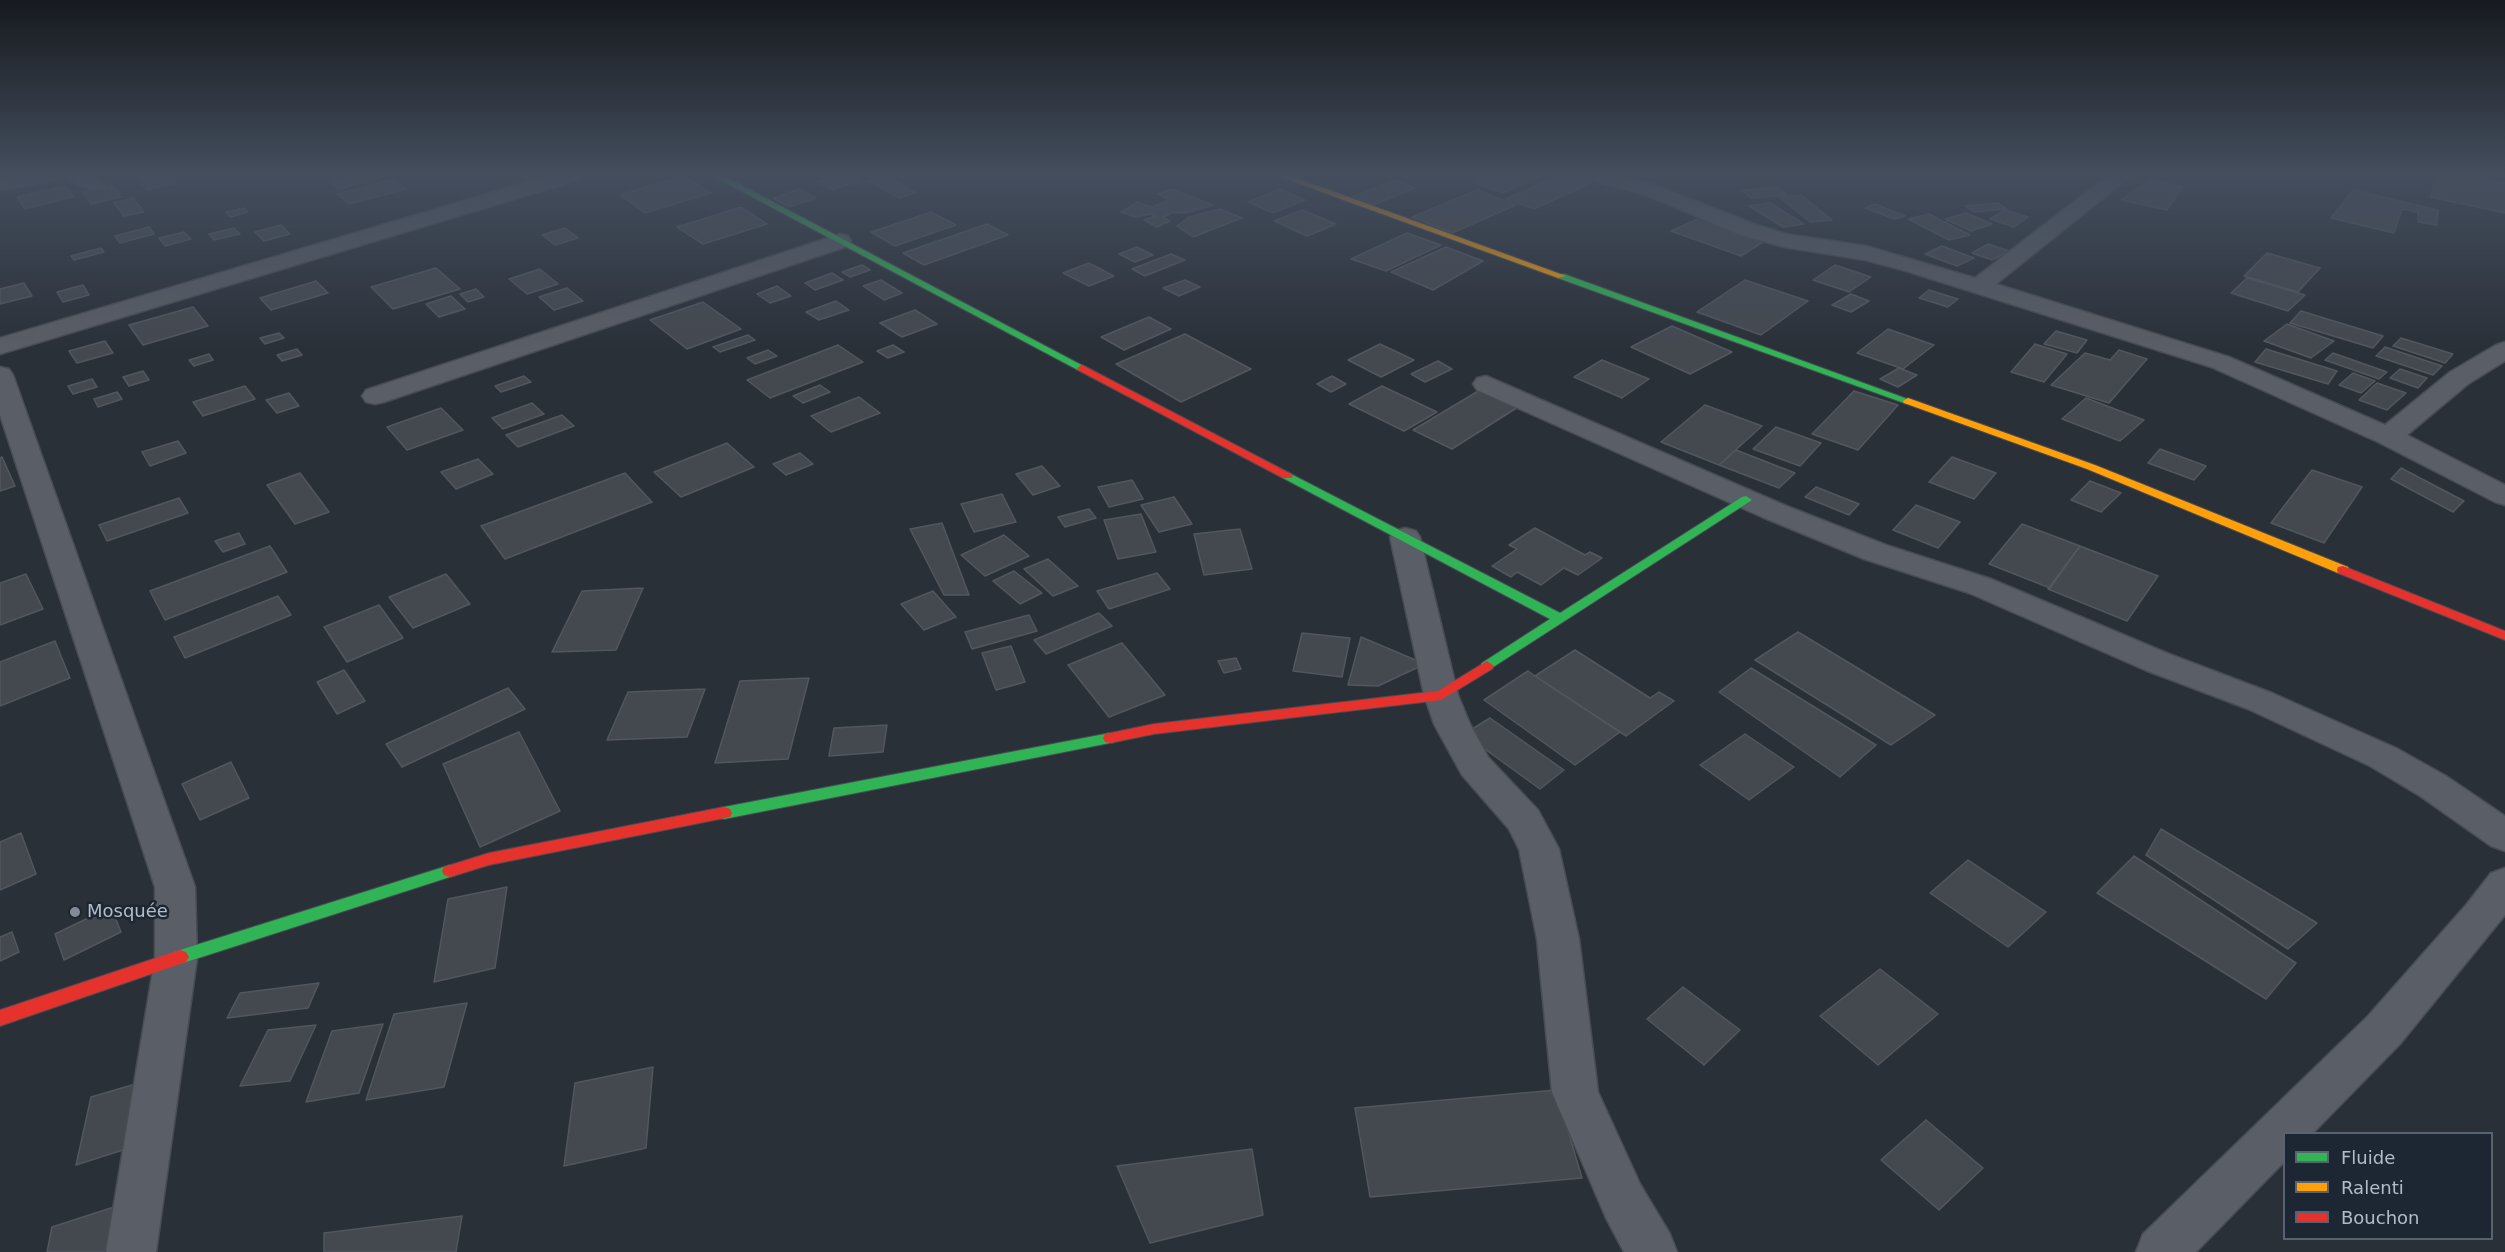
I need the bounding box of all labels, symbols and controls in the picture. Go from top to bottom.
place label: Mosquée [87,901,168,923]
marker: Mosquée [68,905,82,919]
legend [2283,1132,2493,1240]
text: Fluide [2341,1147,2395,1168]
text: Ralenti [2341,1177,2404,1198]
text: Bouchon [2341,1207,2420,1228]

